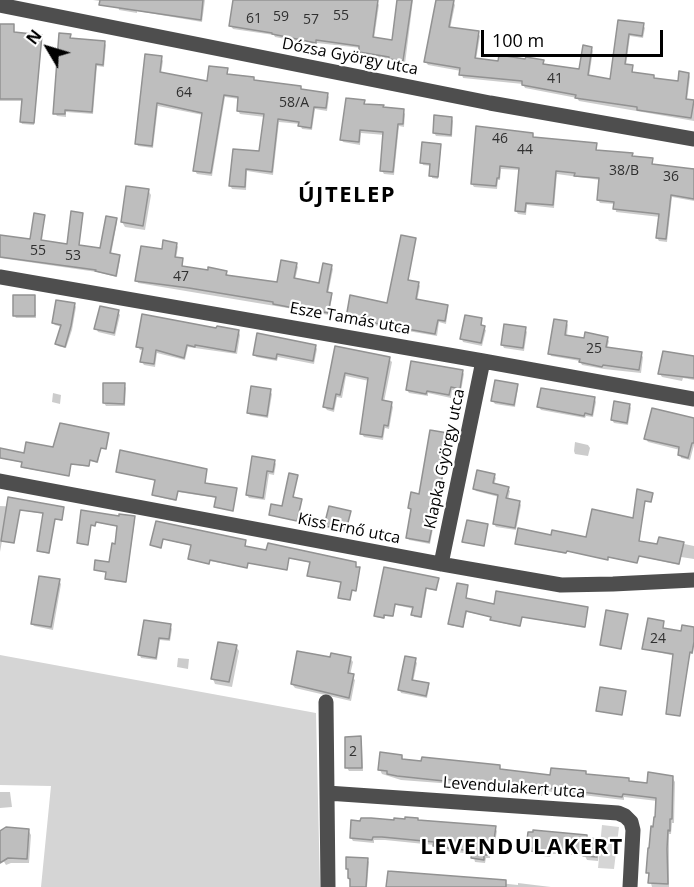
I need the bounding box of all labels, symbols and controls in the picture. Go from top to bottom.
house number: 55 [333,8,349,24]
house number: 59 [273,9,289,25]
house number: 61 [246,11,262,27]
house number: 57 [303,12,319,28]
north arrow [18,18,78,78]
scale bar [484,18,666,56]
text: N [21,25,46,49]
text: 100 m [492,28,544,52]
street label: Dózsa György utca [280,34,420,80]
house number: 41 [547,71,563,87]
house number: 64 [176,85,192,101]
house number: 58/A [279,95,309,111]
house number: 46 [492,131,508,147]
house number: 44 [517,142,533,158]
house number: 38/B [609,163,639,179]
house number: 36 [663,169,679,185]
district label: ÚJTELEP [298,183,396,209]
house number: 55 [30,243,46,259]
house number: 53 [65,248,81,264]
house number: 47 [173,269,189,285]
street label: Esze Tamás utca [288,299,412,339]
house number: 25 [586,341,602,357]
street label: Klapka György utca [421,387,469,531]
street label: Kiss Ernő utca [296,510,402,548]
house number: 24 [650,631,666,647]
house number: 2 [349,744,357,760]
street label: Levendulakert utca [442,773,586,803]
district label: LEVENDULAKERT [420,835,624,861]

